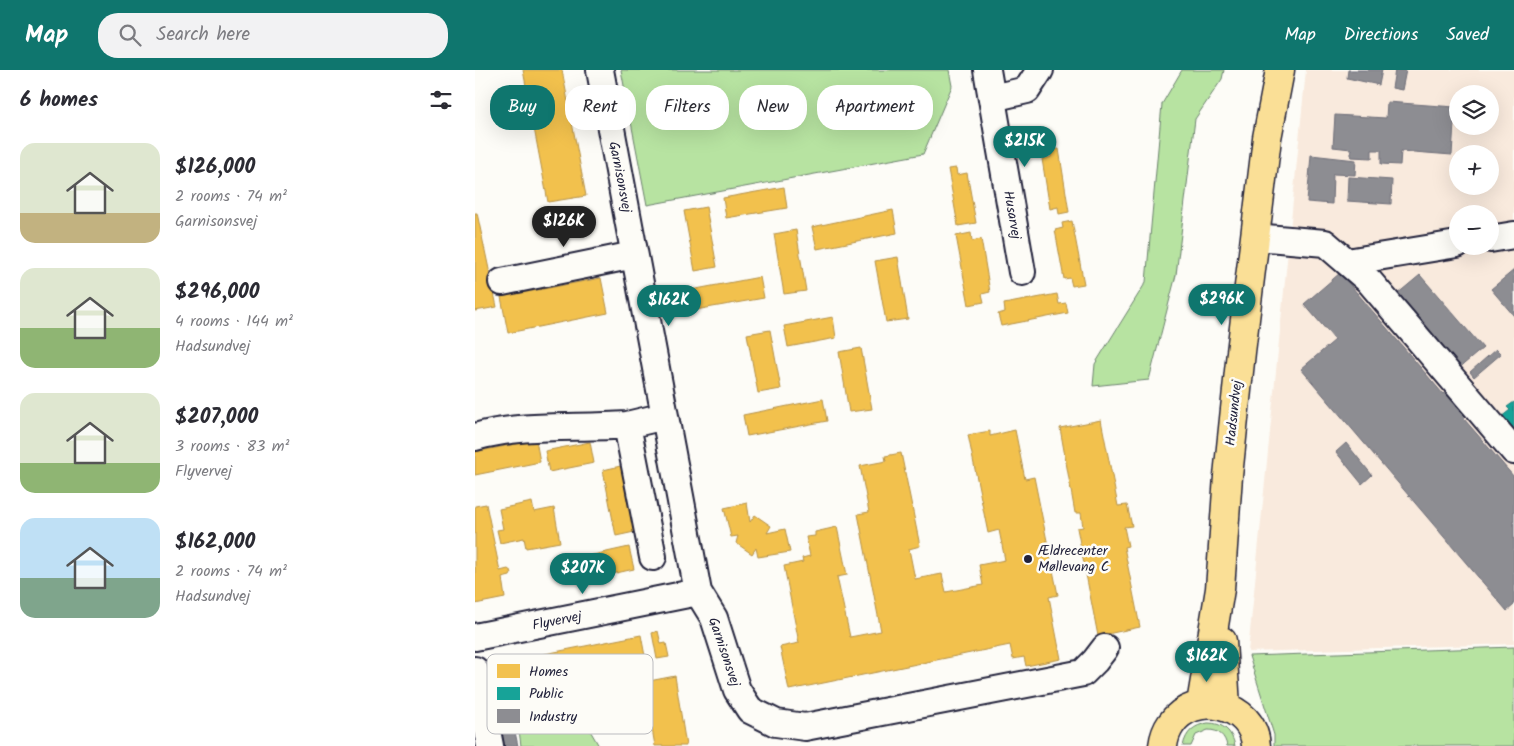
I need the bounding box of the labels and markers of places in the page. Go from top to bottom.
pin: $215K [990,126,1060,168]
pin: $126K [529,206,599,248]
pin: $162K [634,284,704,327]
pin: $296K [1187,284,1257,326]
place label: Ældrecenter Møllevang C [1038,540,1109,578]
pin: $207K [548,552,618,595]
marker: Ældrecenter Møllevang C [1022,553,1034,565]
pin: $162K [1172,640,1242,683]

